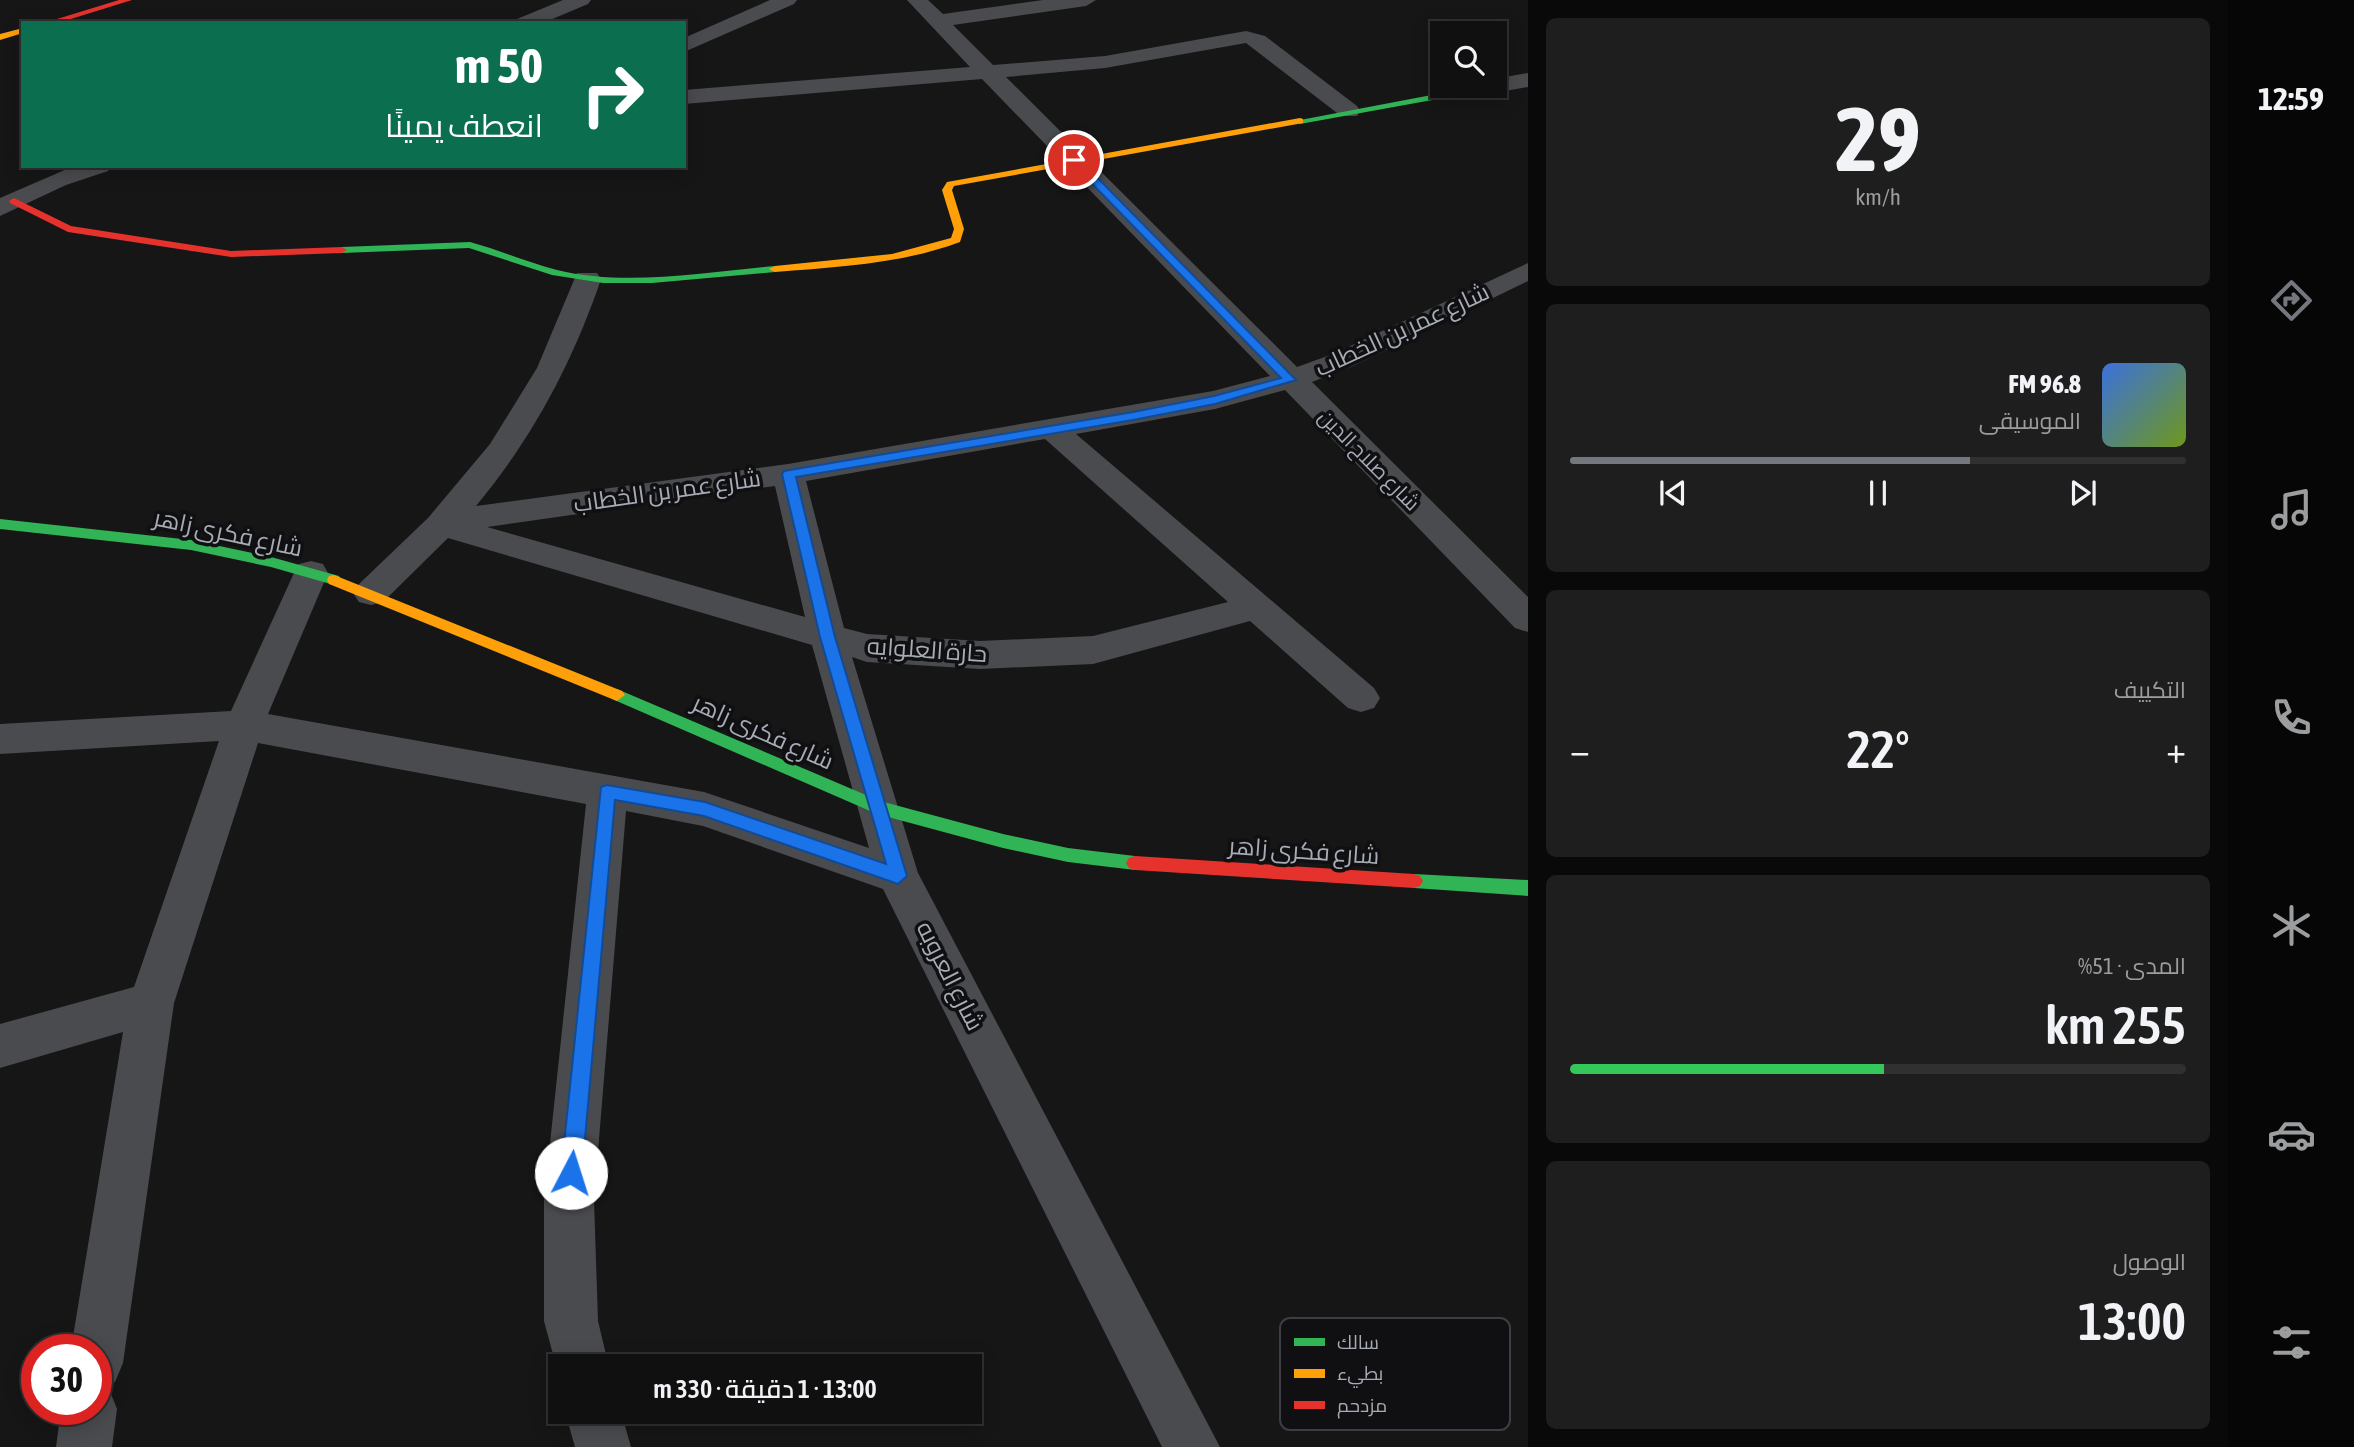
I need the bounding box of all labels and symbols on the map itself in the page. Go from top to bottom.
pin [1044,130,1104,190]
street label: شارع عمر بن الخطاب [1311,277,1494,384]
street label: شارع صلاح الدين [1312,404,1425,517]
street label: شارع عمر بن الخطاب [572,464,763,520]
street label: شارع فكرى زاهر [149,503,305,564]
street label: حارة العلوايه [866,632,988,667]
street label: شارع فكرى زاهر [686,688,838,777]
street label: شارع فكرى زاهر [1225,832,1380,872]
street label: شارع العروبه [909,917,989,1036]
position arrow [534,1136,608,1210]
legend [1280,1318,1510,1430]
text: سالك [1337,1331,1379,1353]
speed limit sign: 30 [21,1334,112,1425]
text: بطيء [1337,1362,1383,1388]
text: مزدحم [1337,1394,1387,1419]

